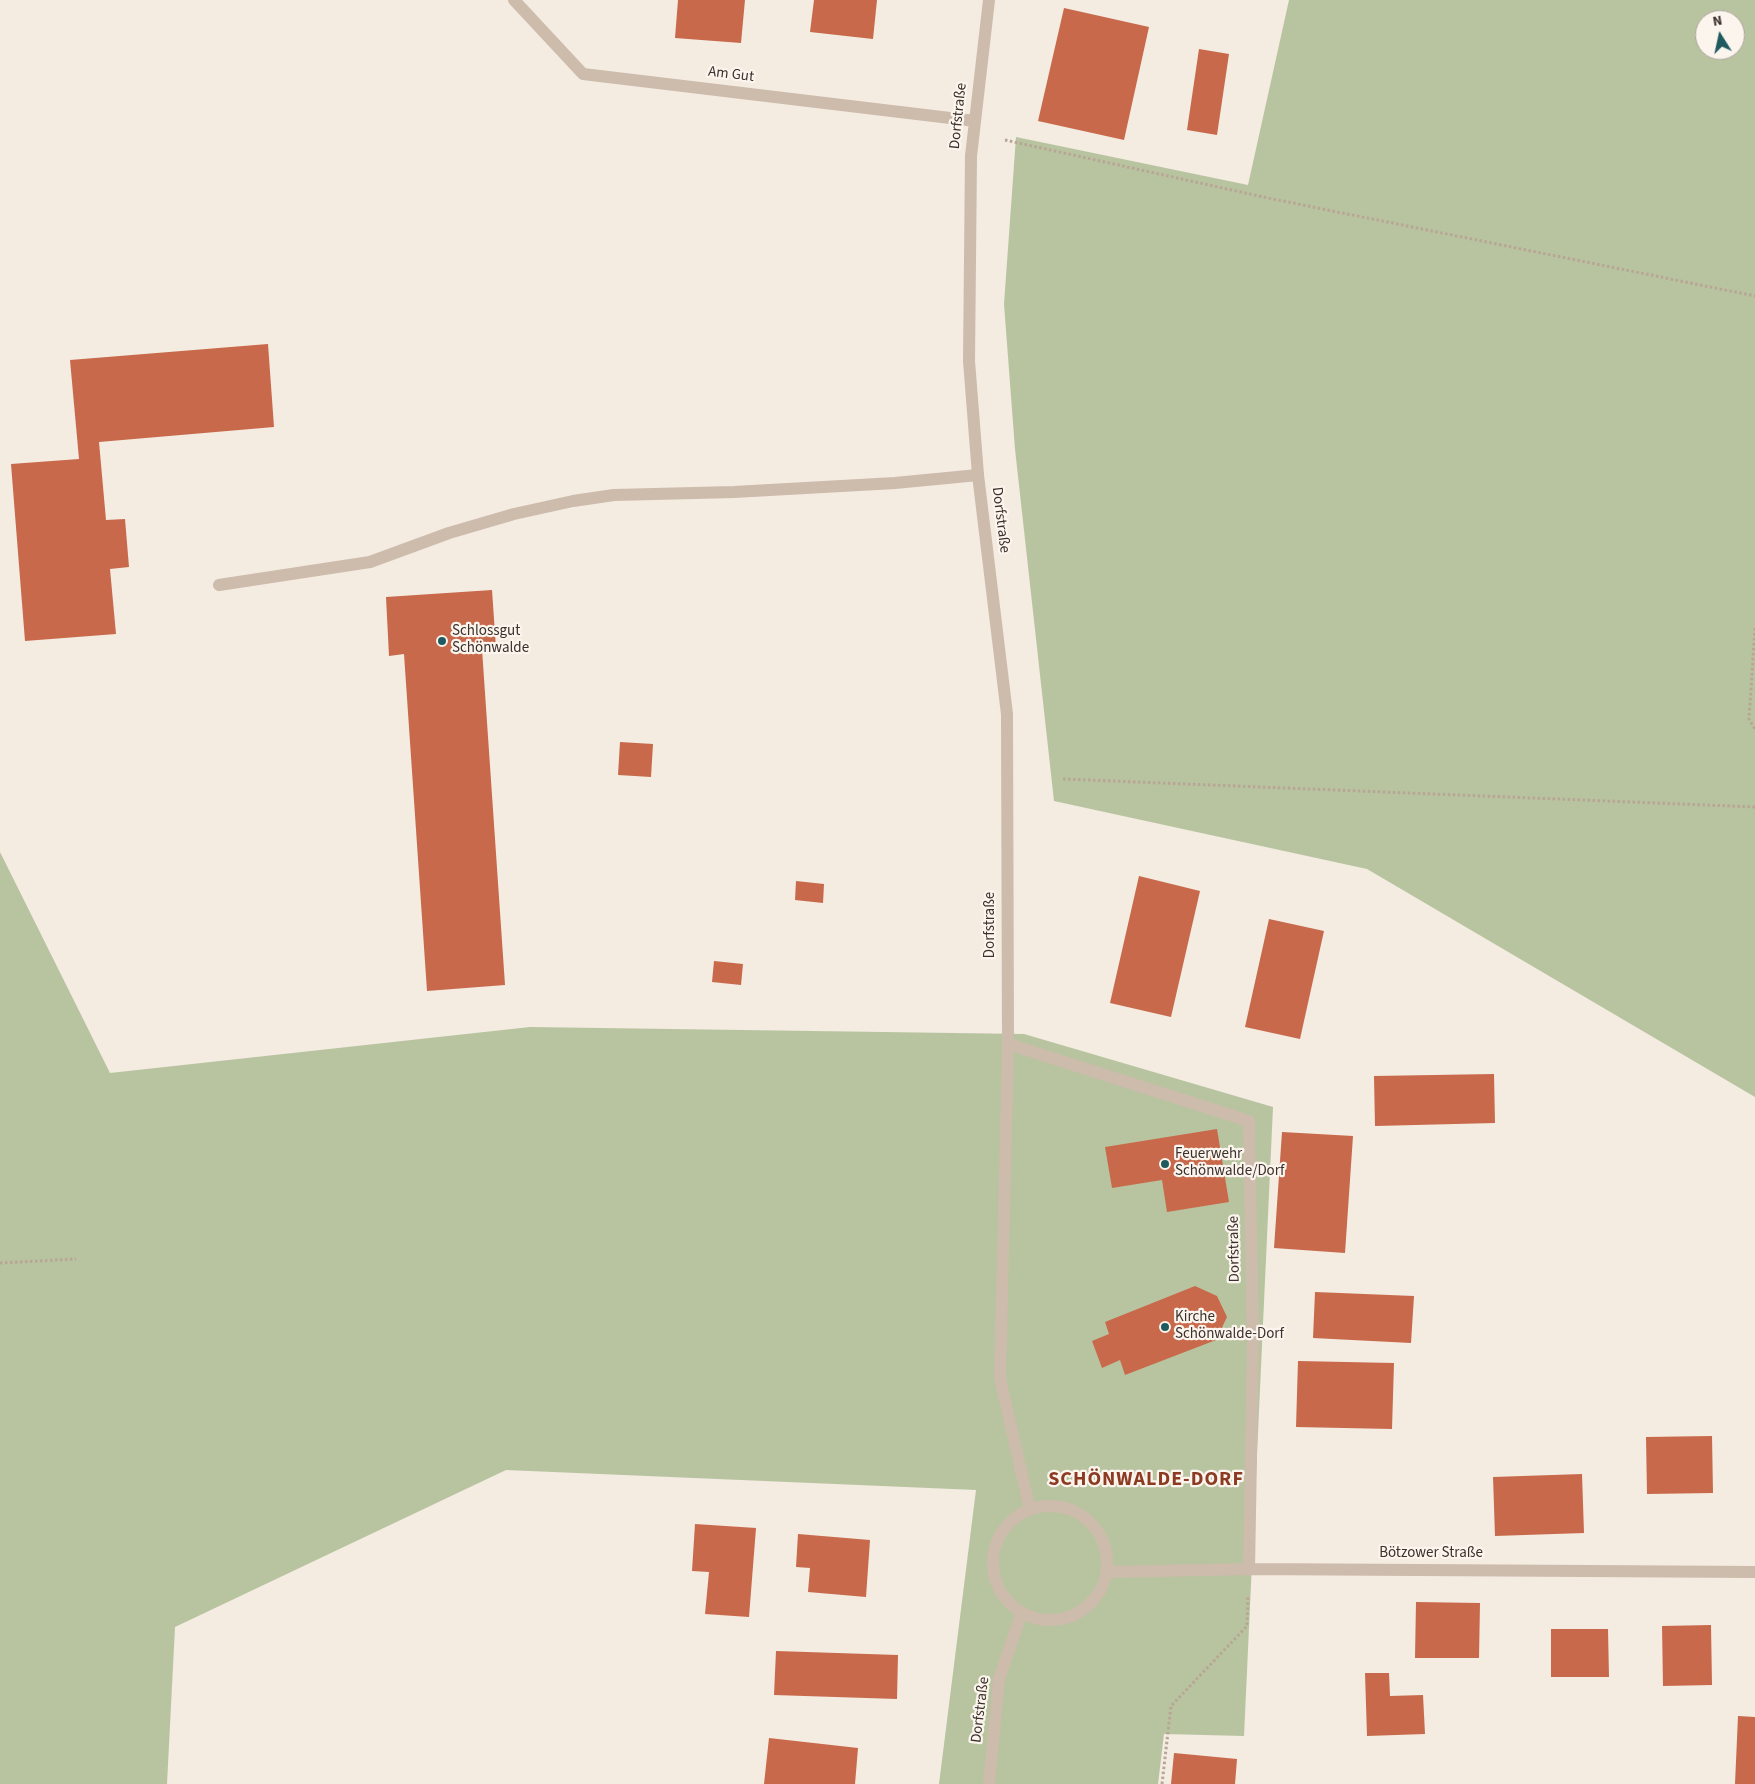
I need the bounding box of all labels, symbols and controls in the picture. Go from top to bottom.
north arrow [1695,10,1745,60]
text: N [1711,11,1724,32]
street label: Am Gut [707,63,755,87]
street label: Dorfstraße [947,82,971,150]
street label: Dorfstraße [987,486,1013,554]
place label: Schlossgut Schönwalde [452,623,529,658]
marker: Schlossgut Schönwalde [436,635,448,647]
street label: Dorfstraße [982,892,1000,958]
place label: Feuerwehr Schönwalde/Dorf [1175,1146,1284,1181]
marker: Feuerwehr Schönwalde/Dorf [1159,1158,1171,1170]
street label: Dorfstraße [1225,1216,1245,1282]
place label: Kirche Schönwalde-Dorf [1175,1309,1284,1344]
marker: Kirche Schönwalde-Dorf [1159,1321,1171,1333]
district label: SCHÖNWALDE-DORF [1046,1469,1246,1493]
street label: Bötzower Straße [1379,1545,1483,1563]
street label: Dorfstraße [968,1676,994,1744]

